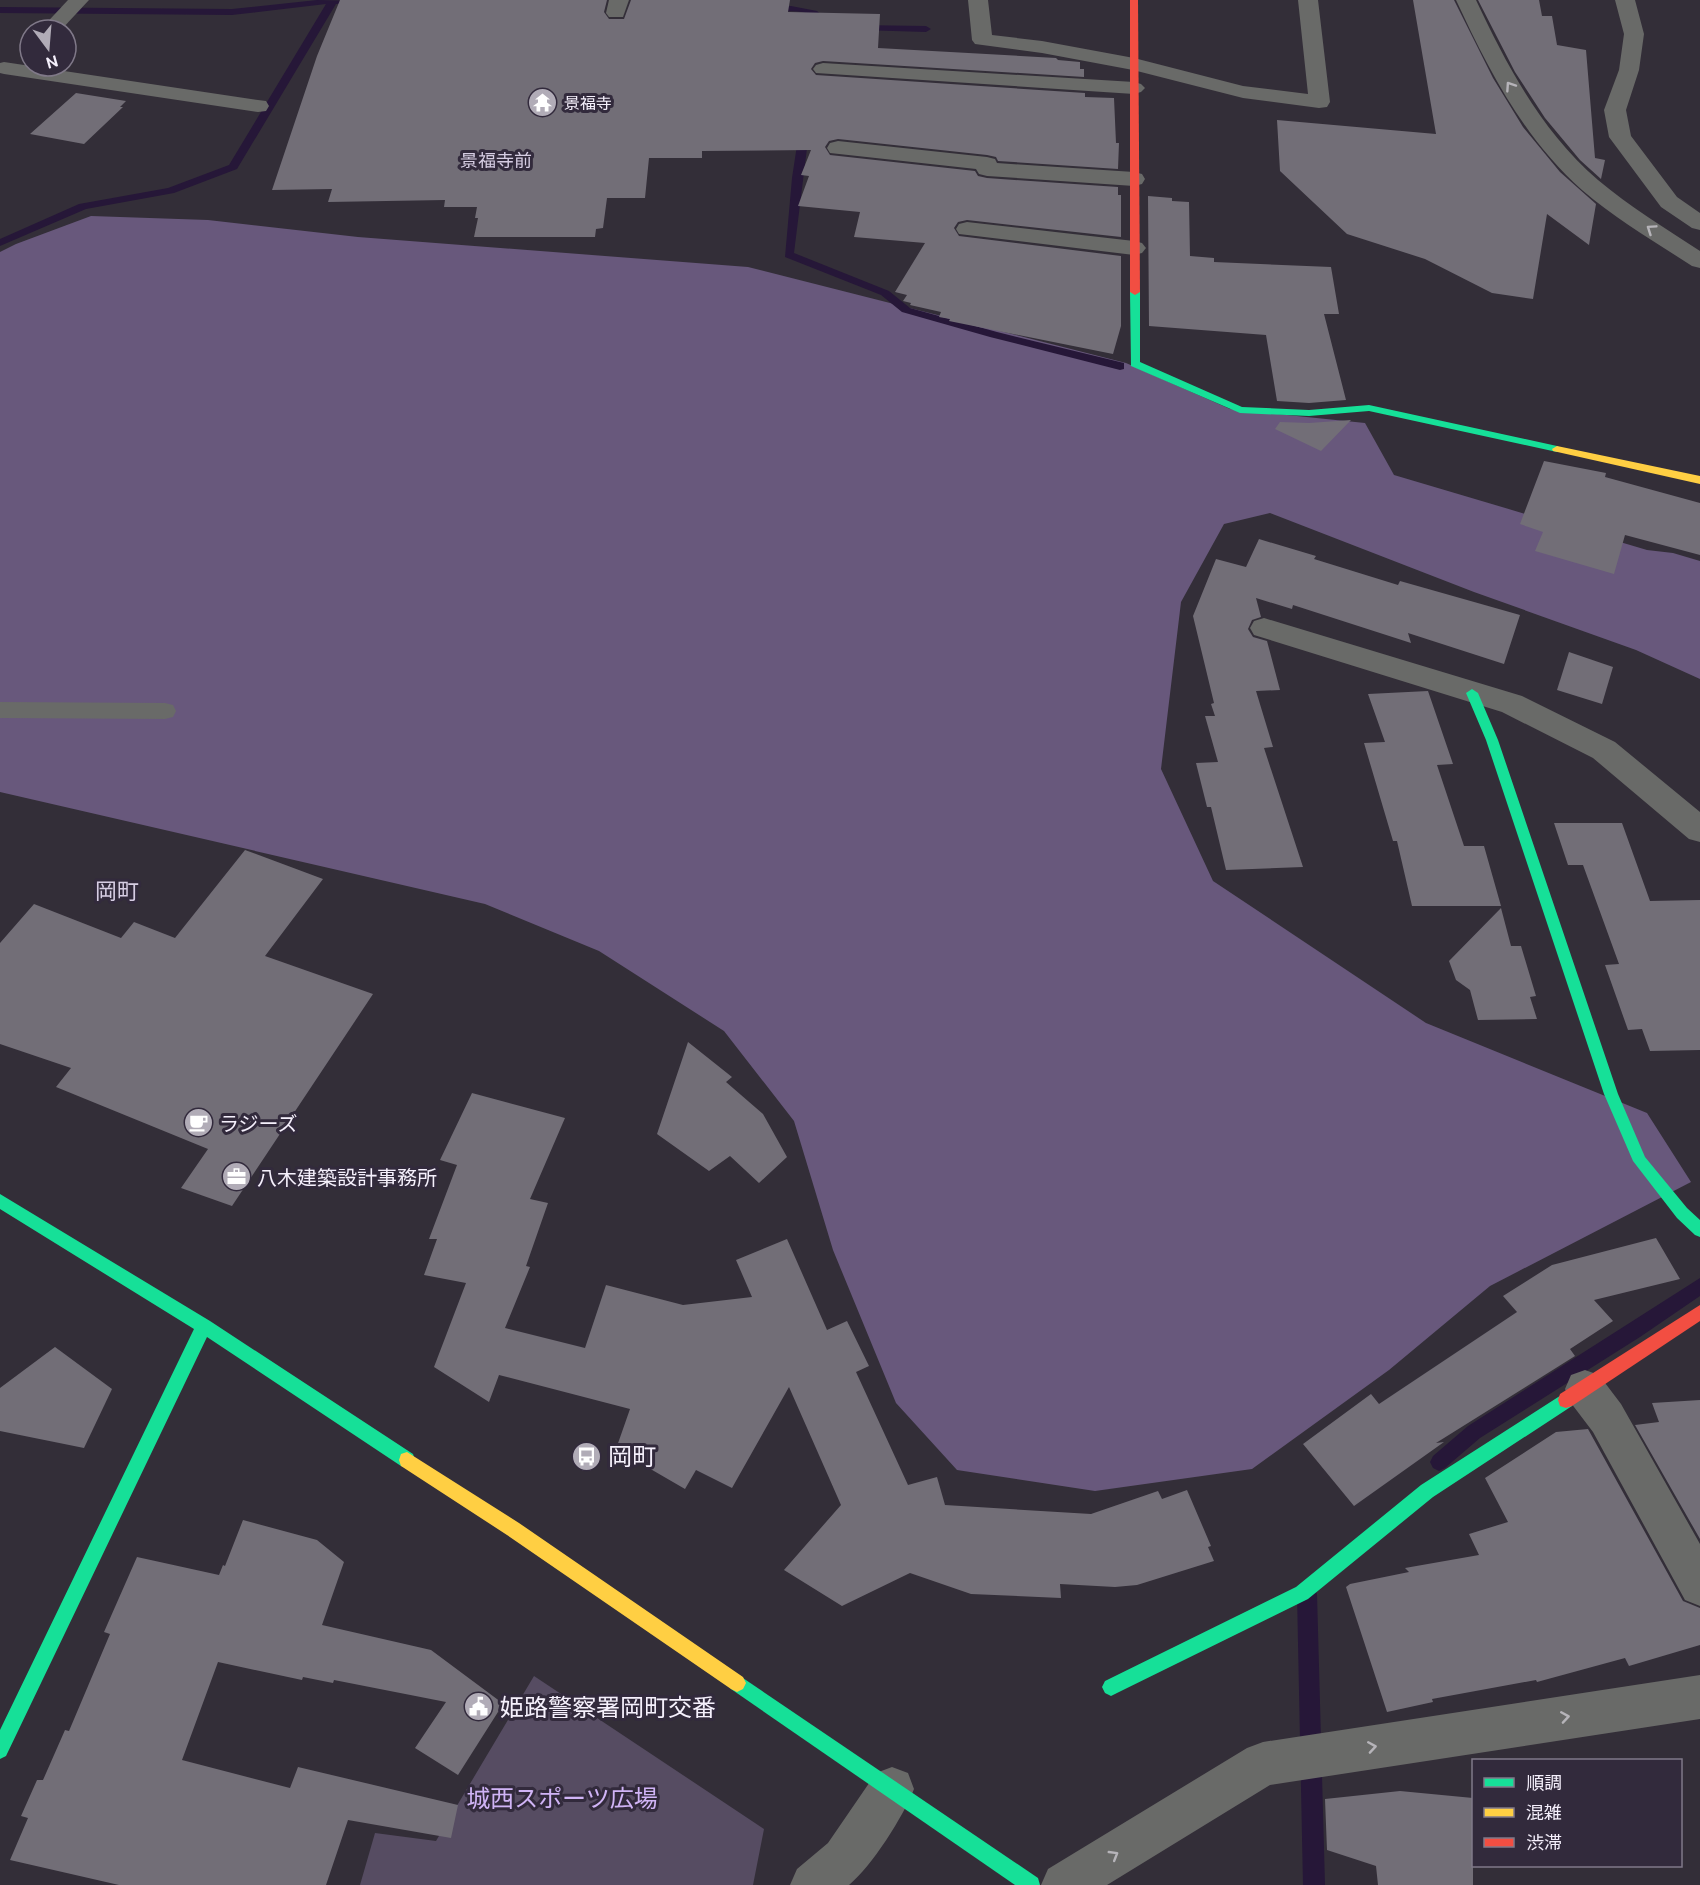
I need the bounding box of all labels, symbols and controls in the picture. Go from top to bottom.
north arrow [18,18,78,78]
text: N [44,52,60,73]
one-way arrow [1506,82,1517,93]
temple icon: 景福寺 [527,87,559,119]
place label: 景福寺 [564,94,612,112]
district label: 景福寺前 [460,150,532,170]
one-way arrow [1647,225,1658,236]
district label: 岡町 [95,878,139,903]
cafe icon: ラジーズ [182,1107,214,1139]
place label: ラジーズ [219,1112,298,1135]
office icon: 八木建築設計事務所 [220,1161,252,1193]
place label: 八木建築設計事務所 [257,1166,437,1189]
bus stop icon: 岡町 [571,1440,603,1472]
place label: 岡町 [608,1443,656,1470]
public building icon: 姫路警察署岡町交番 [463,1691,495,1723]
place label: 姫路警察署岡町交番 [500,1694,716,1721]
one-way arrow [1561,1712,1570,1724]
one-way arrow [1368,1741,1377,1753]
legend [1472,1759,1682,1867]
text: 順調 [1526,1772,1562,1792]
park label: 城西スポーツ広場 [466,1785,658,1812]
text: 混雑 [1526,1802,1562,1822]
text: 渋滞 [1526,1832,1562,1852]
one-way arrow [1108,1850,1118,1862]

